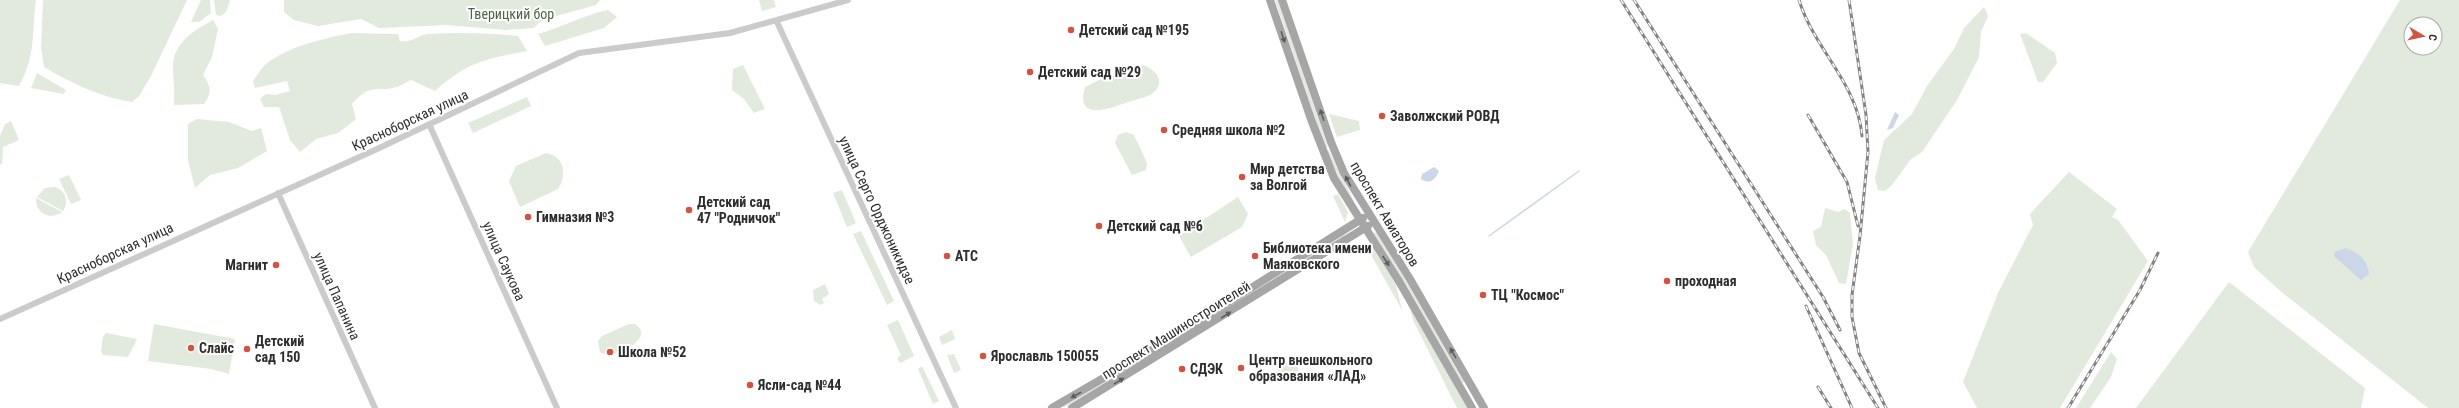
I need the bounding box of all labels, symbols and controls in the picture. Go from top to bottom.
park label: Тверицкий бор [468,6,554,22]
north arrow [2403,16,2443,56]
place label: Детский сад №195 [1079,22,1189,38]
marker: Детский сад №195 [1066,25,1076,35]
one-way arrow [1280,31,1286,43]
text: С [2425,33,2439,42]
place label: Детский сад №29 [1038,64,1141,80]
marker: Детский сад №29 [1025,67,1035,77]
street label: Красноборская улица [349,86,471,154]
place label: Заволжский РОВД [1390,108,1500,124]
one-way arrow [1318,109,1324,121]
marker: Заволжский РОВД [1377,111,1387,121]
place label: Средняя школа №2 [1172,122,1285,138]
marker: Средняя школа №2 [1159,125,1169,135]
street label: улица Серго Орджоникидзе [836,134,918,287]
street label: проспект Авиаторов [1347,159,1423,269]
place label: Мир детства за Волгой [1250,161,1325,193]
marker: Мир детства за Волгой [1237,172,1247,182]
one-way arrow [1345,176,1351,187]
place label: Детский сад 47 "Родничок" [697,194,781,226]
marker: Детский сад 47 "Родничок" [684,205,694,215]
place label: Гимназия №3 [536,209,614,225]
marker: Гимназия №3 [523,212,533,222]
place label: Детский сад №6 [1107,218,1203,234]
street label: Красноборская улица [54,219,176,287]
street label: улица Саукова [479,219,529,303]
marker: Детский сад №6 [1094,221,1104,231]
place label: Библиотека имени Маяковского [1263,240,1372,272]
place label: АТС [955,248,978,264]
street label: улица Папанина [310,250,364,342]
marker: АТС [942,251,952,261]
marker: Библиотека имени Маяковского [1250,251,1260,261]
one-way arrow [1382,255,1389,267]
place label: Магнит [225,257,269,273]
marker: Магнит [271,260,281,270]
place label: проходная [1675,273,1737,289]
marker: проходная [1662,276,1672,286]
street label: проспект Машиностроителей [1099,278,1253,382]
place label: ТЦ "Космос" [1491,287,1564,303]
marker: ТЦ "Космос" [1478,290,1488,300]
one-way arrow [1221,311,1231,319]
place label: Детский сад 150 [255,333,304,365]
place label: Слайс [199,340,235,356]
marker: Слайс [186,343,196,353]
marker: Детский сад 150 [242,344,252,354]
place label: Школа №52 [618,344,686,360]
marker: Школа №52 [605,347,615,357]
one-way arrow [1450,347,1457,359]
place label: Ярославль 150055 [990,348,1099,364]
marker: Ярославль 150055 [978,351,988,361]
place label: Центр внешкольного образования «ЛАД» [1249,352,1373,384]
place label: СДЭК [1190,361,1223,377]
marker: Центр внешкольного образования «ЛАД» [1236,363,1246,373]
marker: СДЭК [1177,364,1187,374]
place label: Ясли-сад №44 [757,377,841,393]
one-way arrow [1114,377,1124,385]
marker: Ясли-сад №44 [745,380,755,390]
one-way arrow [1070,392,1082,399]

